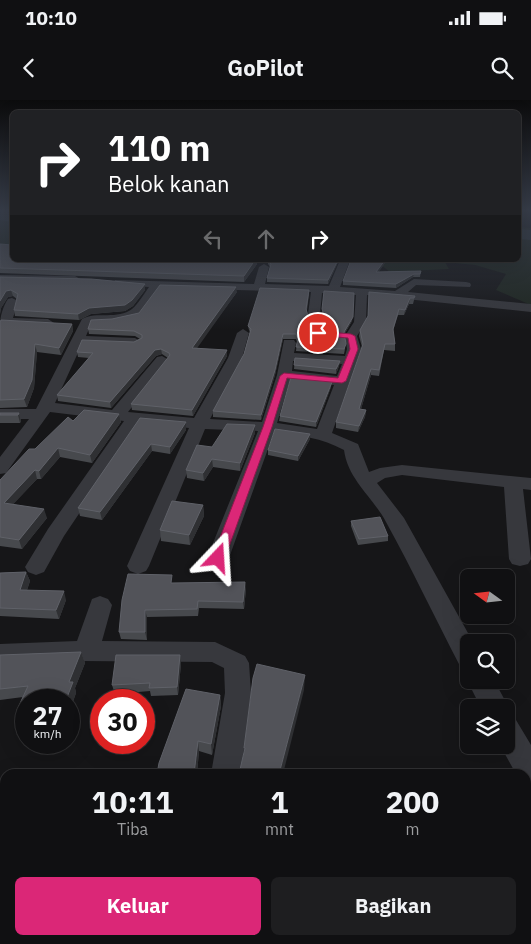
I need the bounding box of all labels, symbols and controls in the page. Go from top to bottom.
text: 10:10 [25,6,77,30]
text: GoPilot [227,53,304,82]
icon: back [15,54,43,82]
icon: search [488,54,516,82]
text: 110 m [108,125,211,171]
icon: right [25,130,90,195]
text: Belok kanan [108,169,230,198]
icon: left [199,225,227,253]
icon: ahead [252,225,280,253]
icon: right [305,225,333,253]
pin [297,312,339,354]
icon: arrive [304,319,332,347]
position arrow [191,531,243,583]
north arrow [460,569,515,624]
map controls [460,569,515,754]
button: search [460,634,515,689]
speed limit sign: 30 [90,689,155,754]
text: 27 [32,699,63,732]
button: layers [460,699,515,754]
text: km/h [33,726,62,741]
text: 10:11 [92,782,174,821]
text: 1 [270,782,288,821]
text: 200 [385,782,439,821]
text: Tiba [117,819,148,839]
text: mnt [265,819,294,839]
text: m [405,819,419,839]
button: Keluar [15,877,261,935]
button: Bagikan [271,877,516,935]

